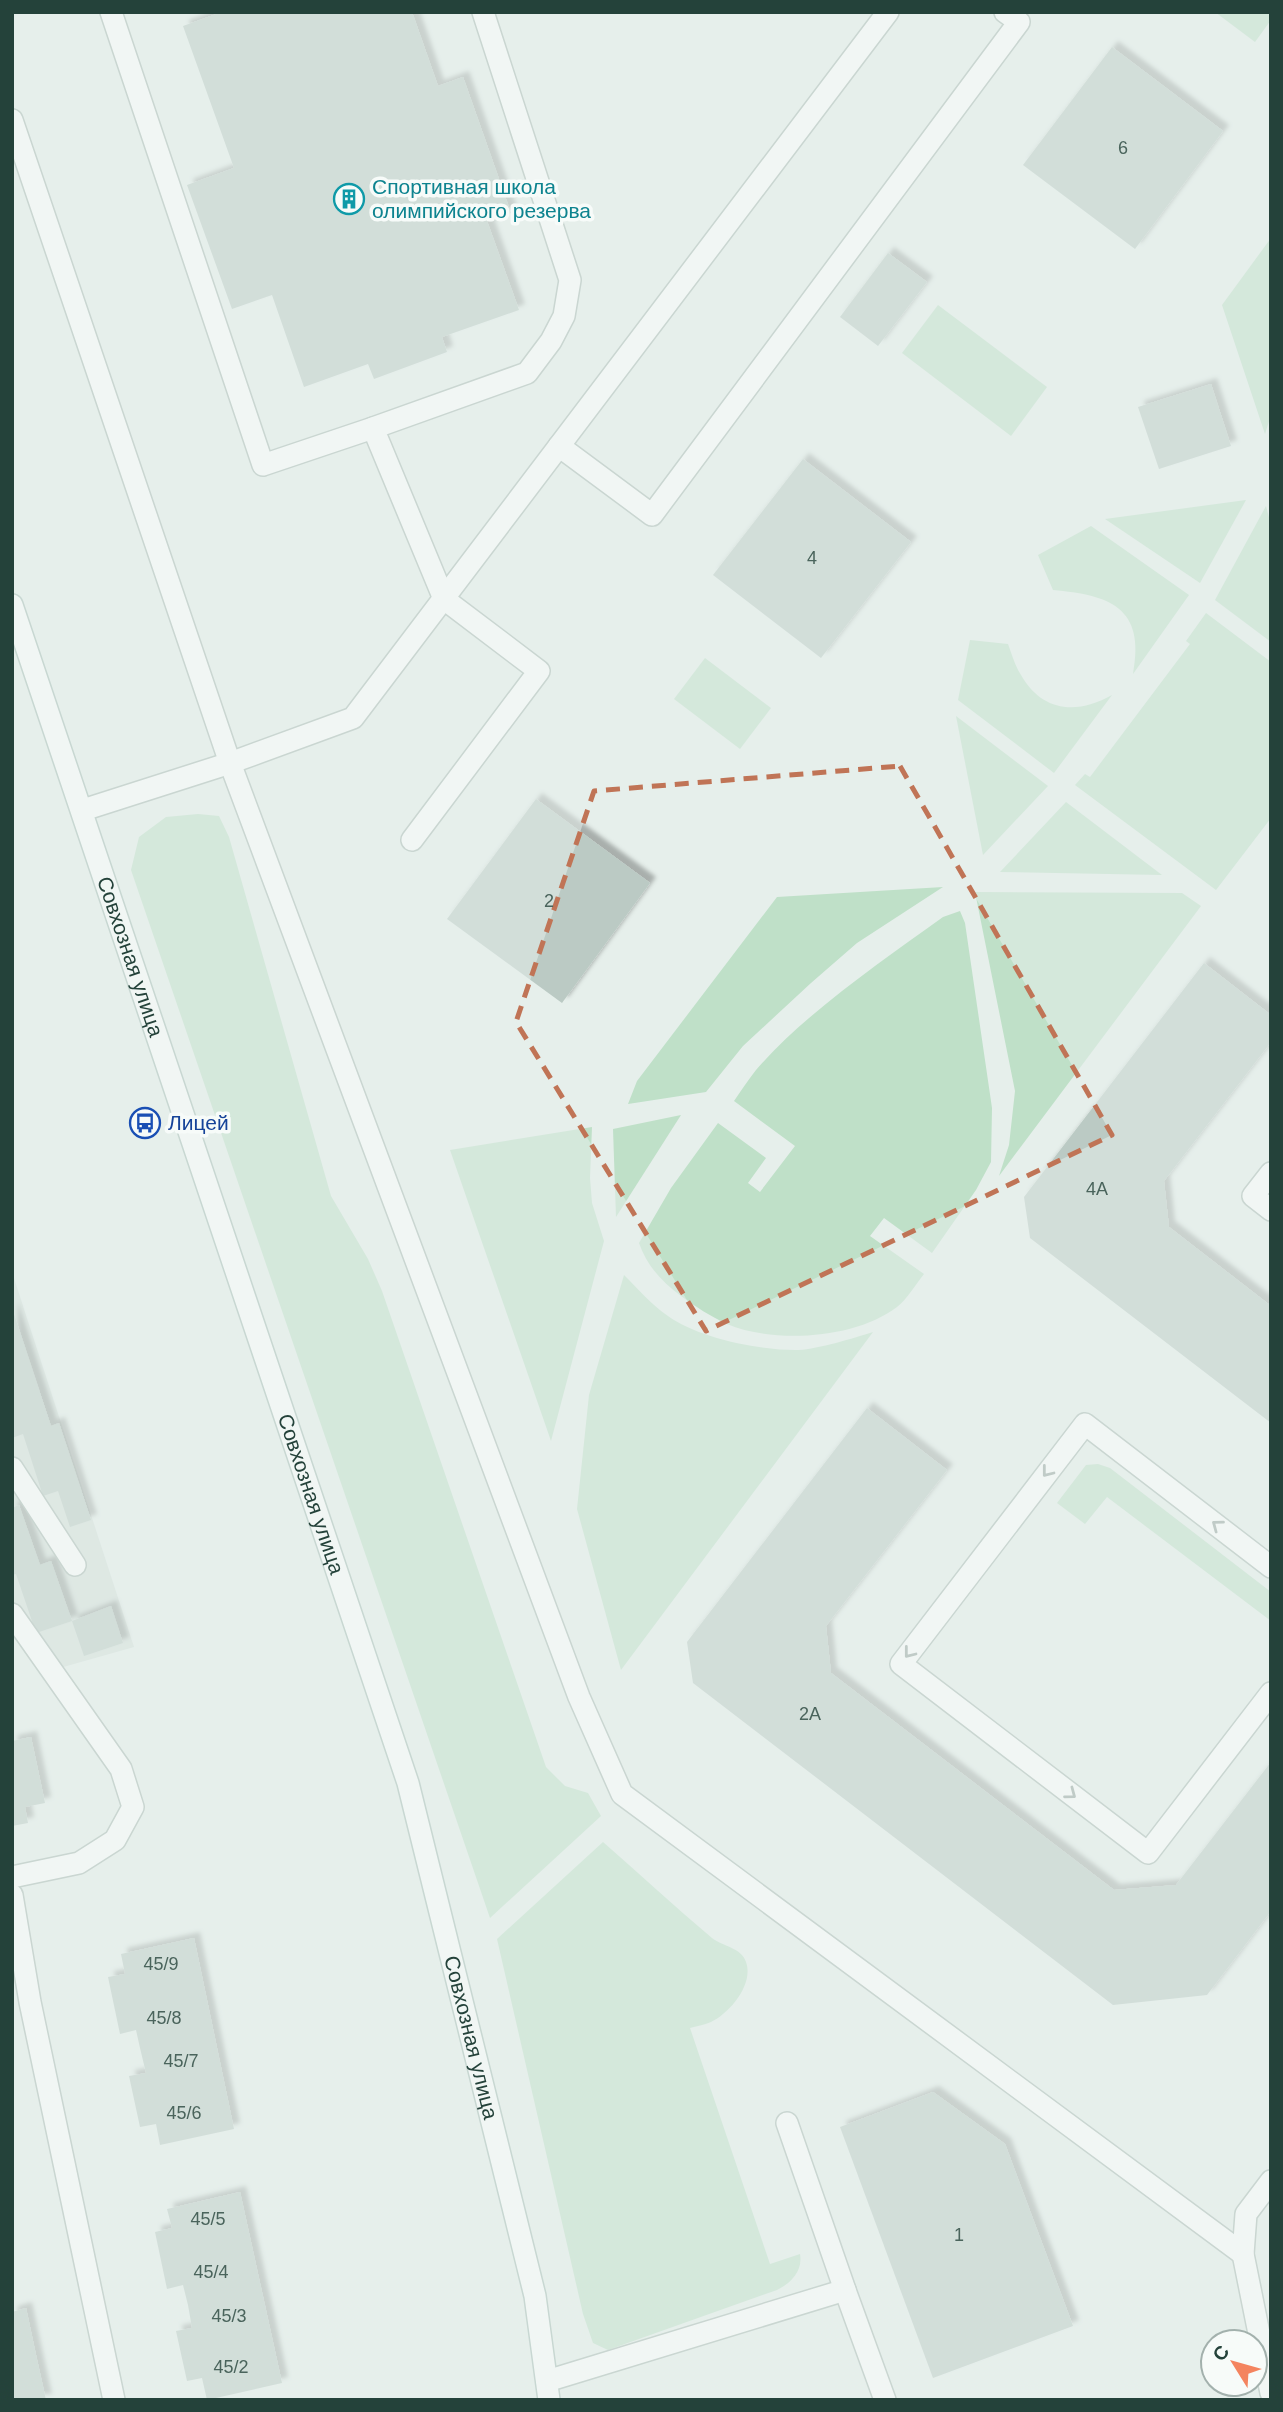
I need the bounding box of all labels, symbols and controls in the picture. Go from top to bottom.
house number: 6 [1118,138,1128,158]
place label: Спортивная школа олимпийского резерва [372,175,591,222]
building icon: Спортивная школа олимпийского резерва [332,182,366,216]
house number: 4 [807,548,817,568]
street label: Совхозная улица [93,873,168,1040]
house number: 2 [544,891,554,911]
bus stop icon: Лицей [128,1106,162,1140]
place label: Лицей [168,1111,229,1134]
house number: 4А [1086,1179,1108,1199]
street label: Совхозная улица [274,1411,349,1577]
one-way arrow [1043,1465,1056,1477]
one-way arrow [1212,1521,1224,1533]
one-way arrow [904,1645,917,1658]
house number: 2А [799,1704,821,1724]
one-way arrow [1063,1785,1075,1798]
street label: Совхозная улица [440,1953,503,2122]
house number: 45/9 [143,1954,179,1974]
house number: 45/8 [146,2008,182,2028]
house number: 45/7 [163,2051,199,2071]
house number: 45/6 [166,2103,202,2123]
house number: 45/5 [190,2209,226,2229]
house number: 1 [954,2225,964,2245]
house number: 45/4 [193,2262,229,2282]
house number: 45/3 [211,2306,247,2326]
north arrow [1199,2328,1269,2398]
text: С [1208,2341,1234,2365]
house number: 45/2 [213,2357,249,2377]

